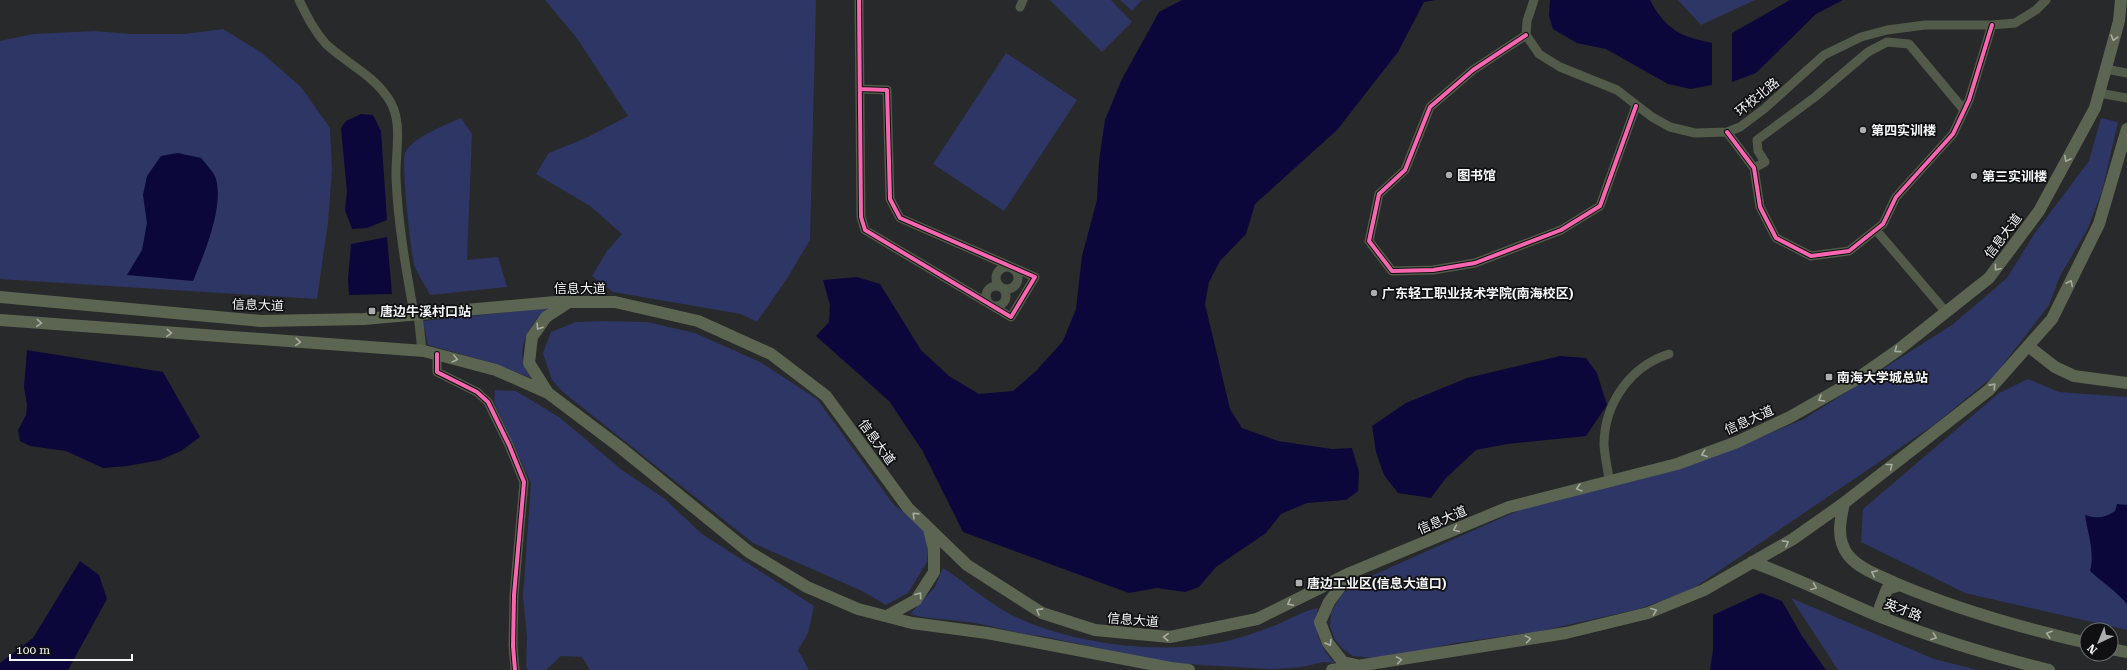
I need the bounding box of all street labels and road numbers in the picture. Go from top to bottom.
street label: 环校北路 [1732,75,1782,119]
street label: 信息大道 [1981,211,2025,261]
street label: 信息大道 [554,281,606,296]
street label: 信息大道 [232,297,284,313]
street label: 信息大道 [1722,403,1776,437]
street label: 信息大道 [856,417,898,467]
street label: 信息大道 [1415,503,1469,537]
street label: 英才路 [1882,596,1924,624]
street label: 信息大道 [1106,610,1160,630]

